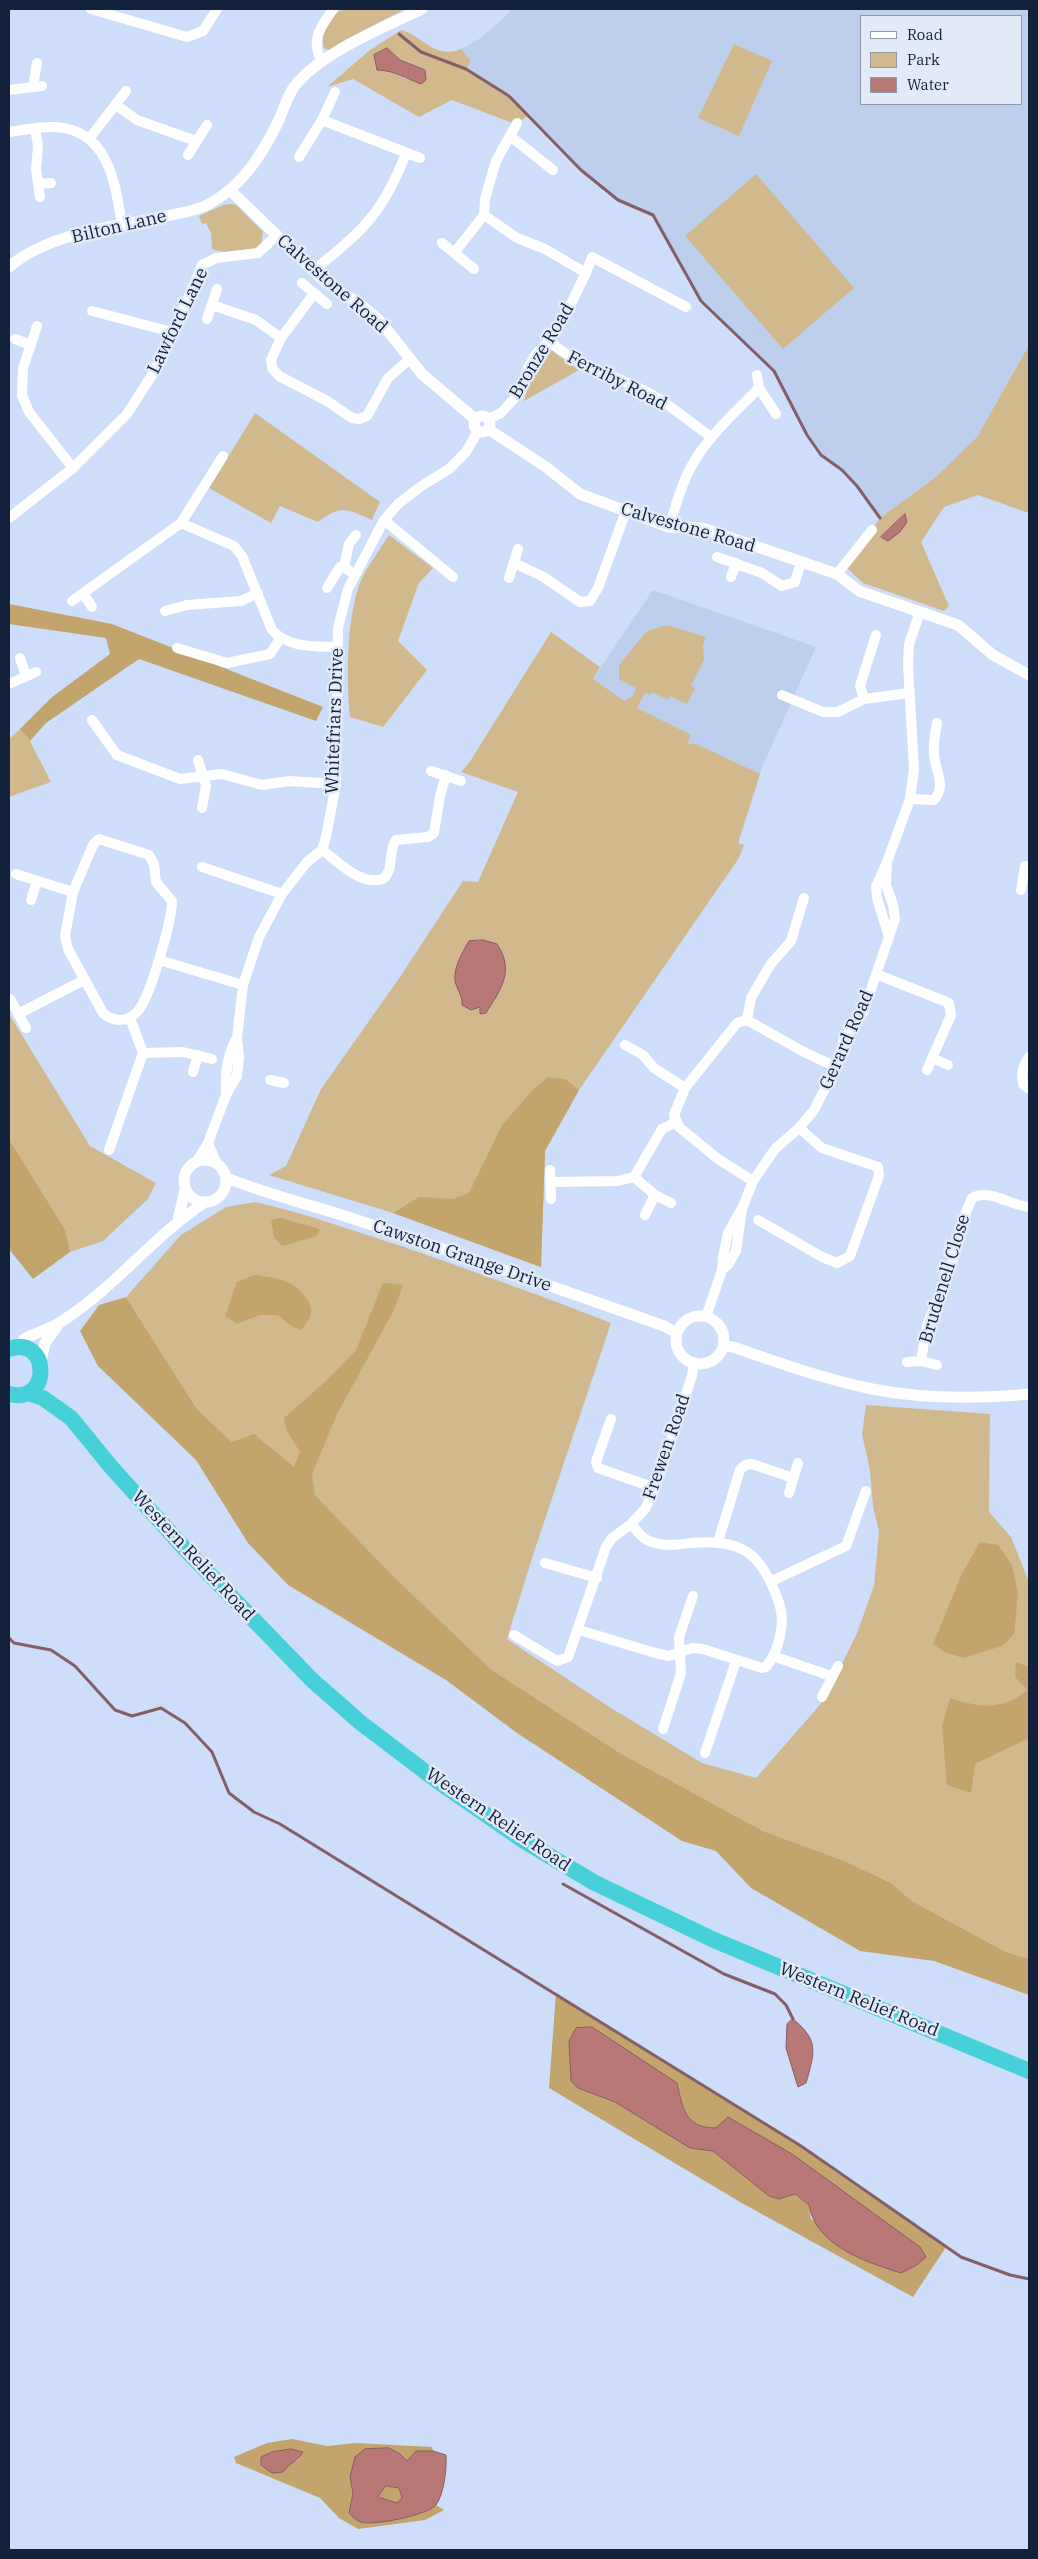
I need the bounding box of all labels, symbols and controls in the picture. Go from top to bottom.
legend [860,15,1023,105]
text: Road [907,25,943,44]
text: Park [907,50,940,69]
text: Water [907,75,949,94]
street label: Bilton Lane [69,206,169,248]
street label: Calvestone Road [272,230,392,338]
street label: Lawford Lane [143,264,213,378]
street label: Bronze Road [505,299,579,403]
street label: Ferriby Road [563,347,671,415]
street label: Calvestone Road [618,498,758,558]
street label: Whitefriars Drive [322,648,348,794]
street label: Gerard Road [815,987,879,1093]
street label: Brudenell Close [915,1212,975,1346]
street label: Cawston Grange Drive [370,1215,554,1297]
street label: Frewen Road [639,1391,695,1503]
street label: Western Relief Road [127,1486,259,1626]
street label: Western Relief Road [421,1764,575,1876]
street label: Western Relief Road [776,1958,942,2042]

